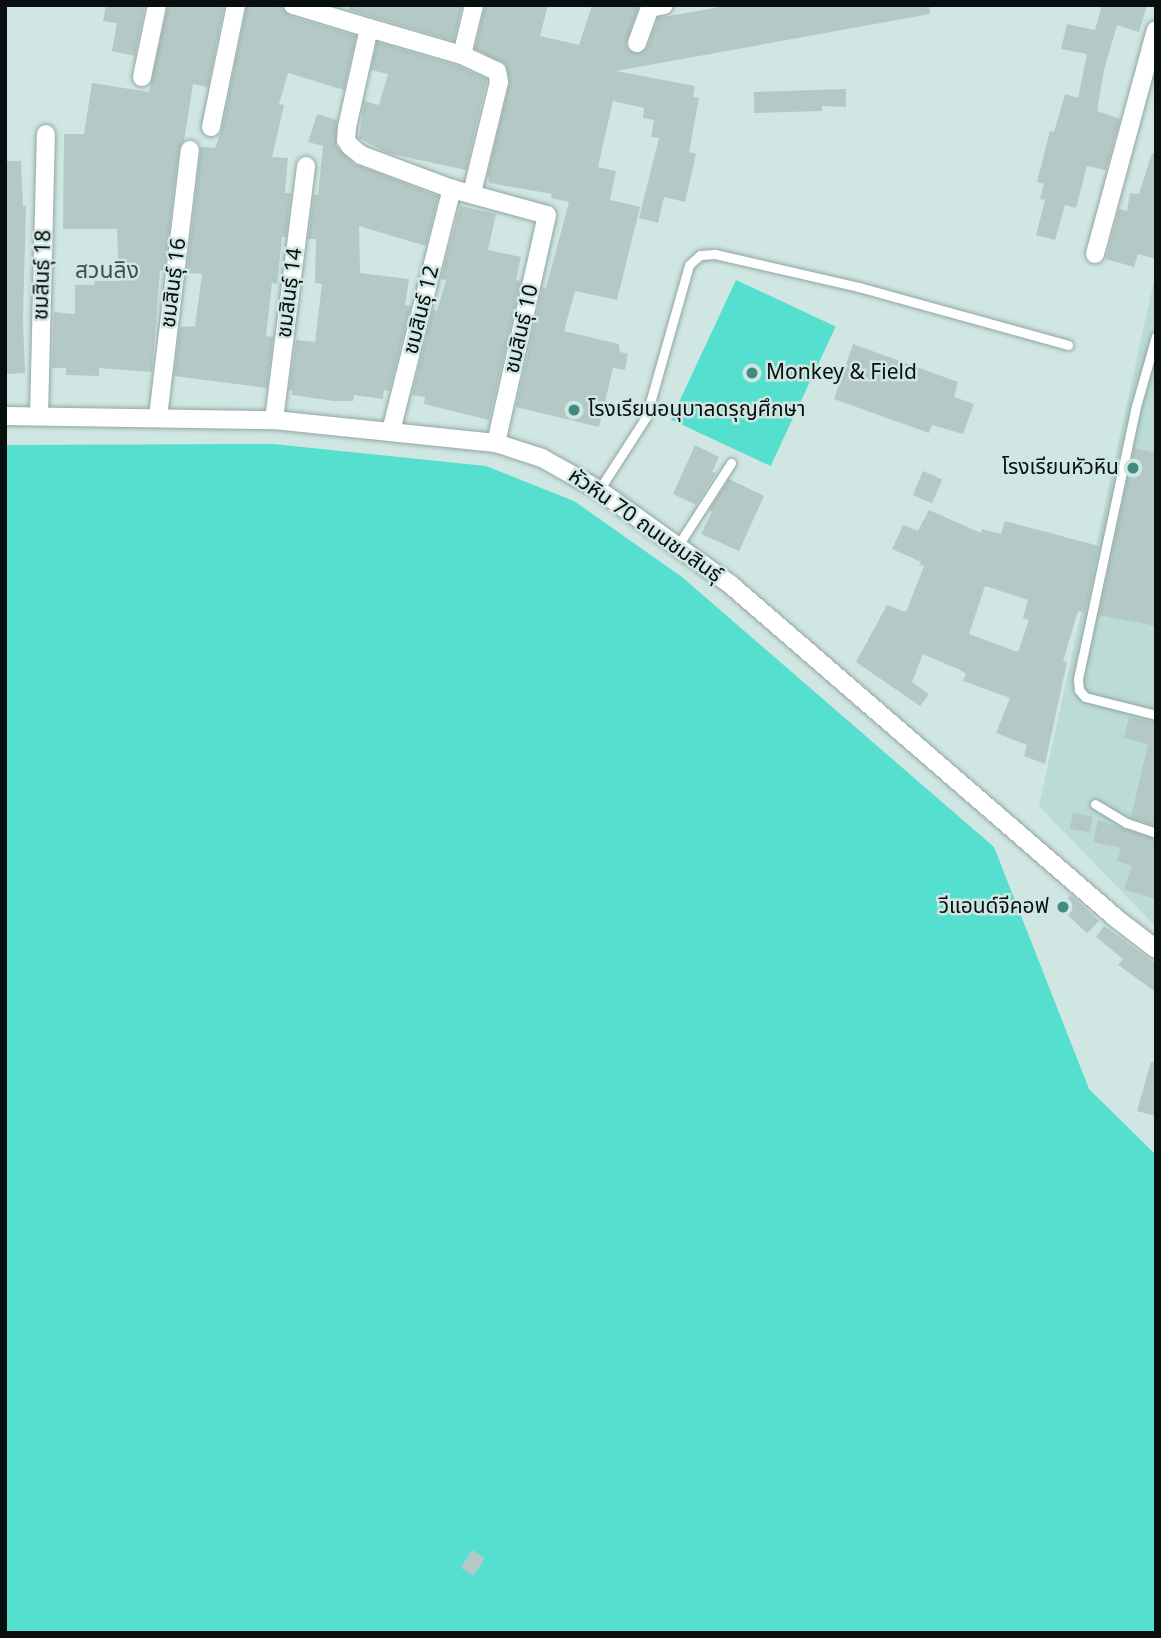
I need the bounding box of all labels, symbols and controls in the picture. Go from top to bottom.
street label: ชมสินธุ์ 18 [29,229,57,321]
street label: ชมสินธุ์ 16 [156,237,192,329]
street label: ชมสินธุ์ 14 [272,247,308,339]
district label: สวนลิง [75,257,139,285]
street label: ชมสินธุ์ 12 [399,263,445,357]
street label: ชมสินธุ์ 10 [500,282,544,376]
place label: Monkey & Field [766,360,917,386]
marker: Monkey & Field [744,365,760,381]
place label: โรงเรียนอนุบาลดรุญศึกษา [588,397,806,423]
marker: โรงเรียนอนุบาลดรุญศึกษา [566,402,582,418]
place label: โรงเรียนหัวหิน [1002,455,1119,481]
marker: โรงเรียนหัวหิน [1125,460,1141,476]
street label: หัวหิน 70 ถนนชมสินธุ์ [563,463,727,589]
place label: วีแอนด์จีคอฟ [939,894,1049,920]
marker: วีแอนด์จีคอฟ [1055,899,1071,915]

